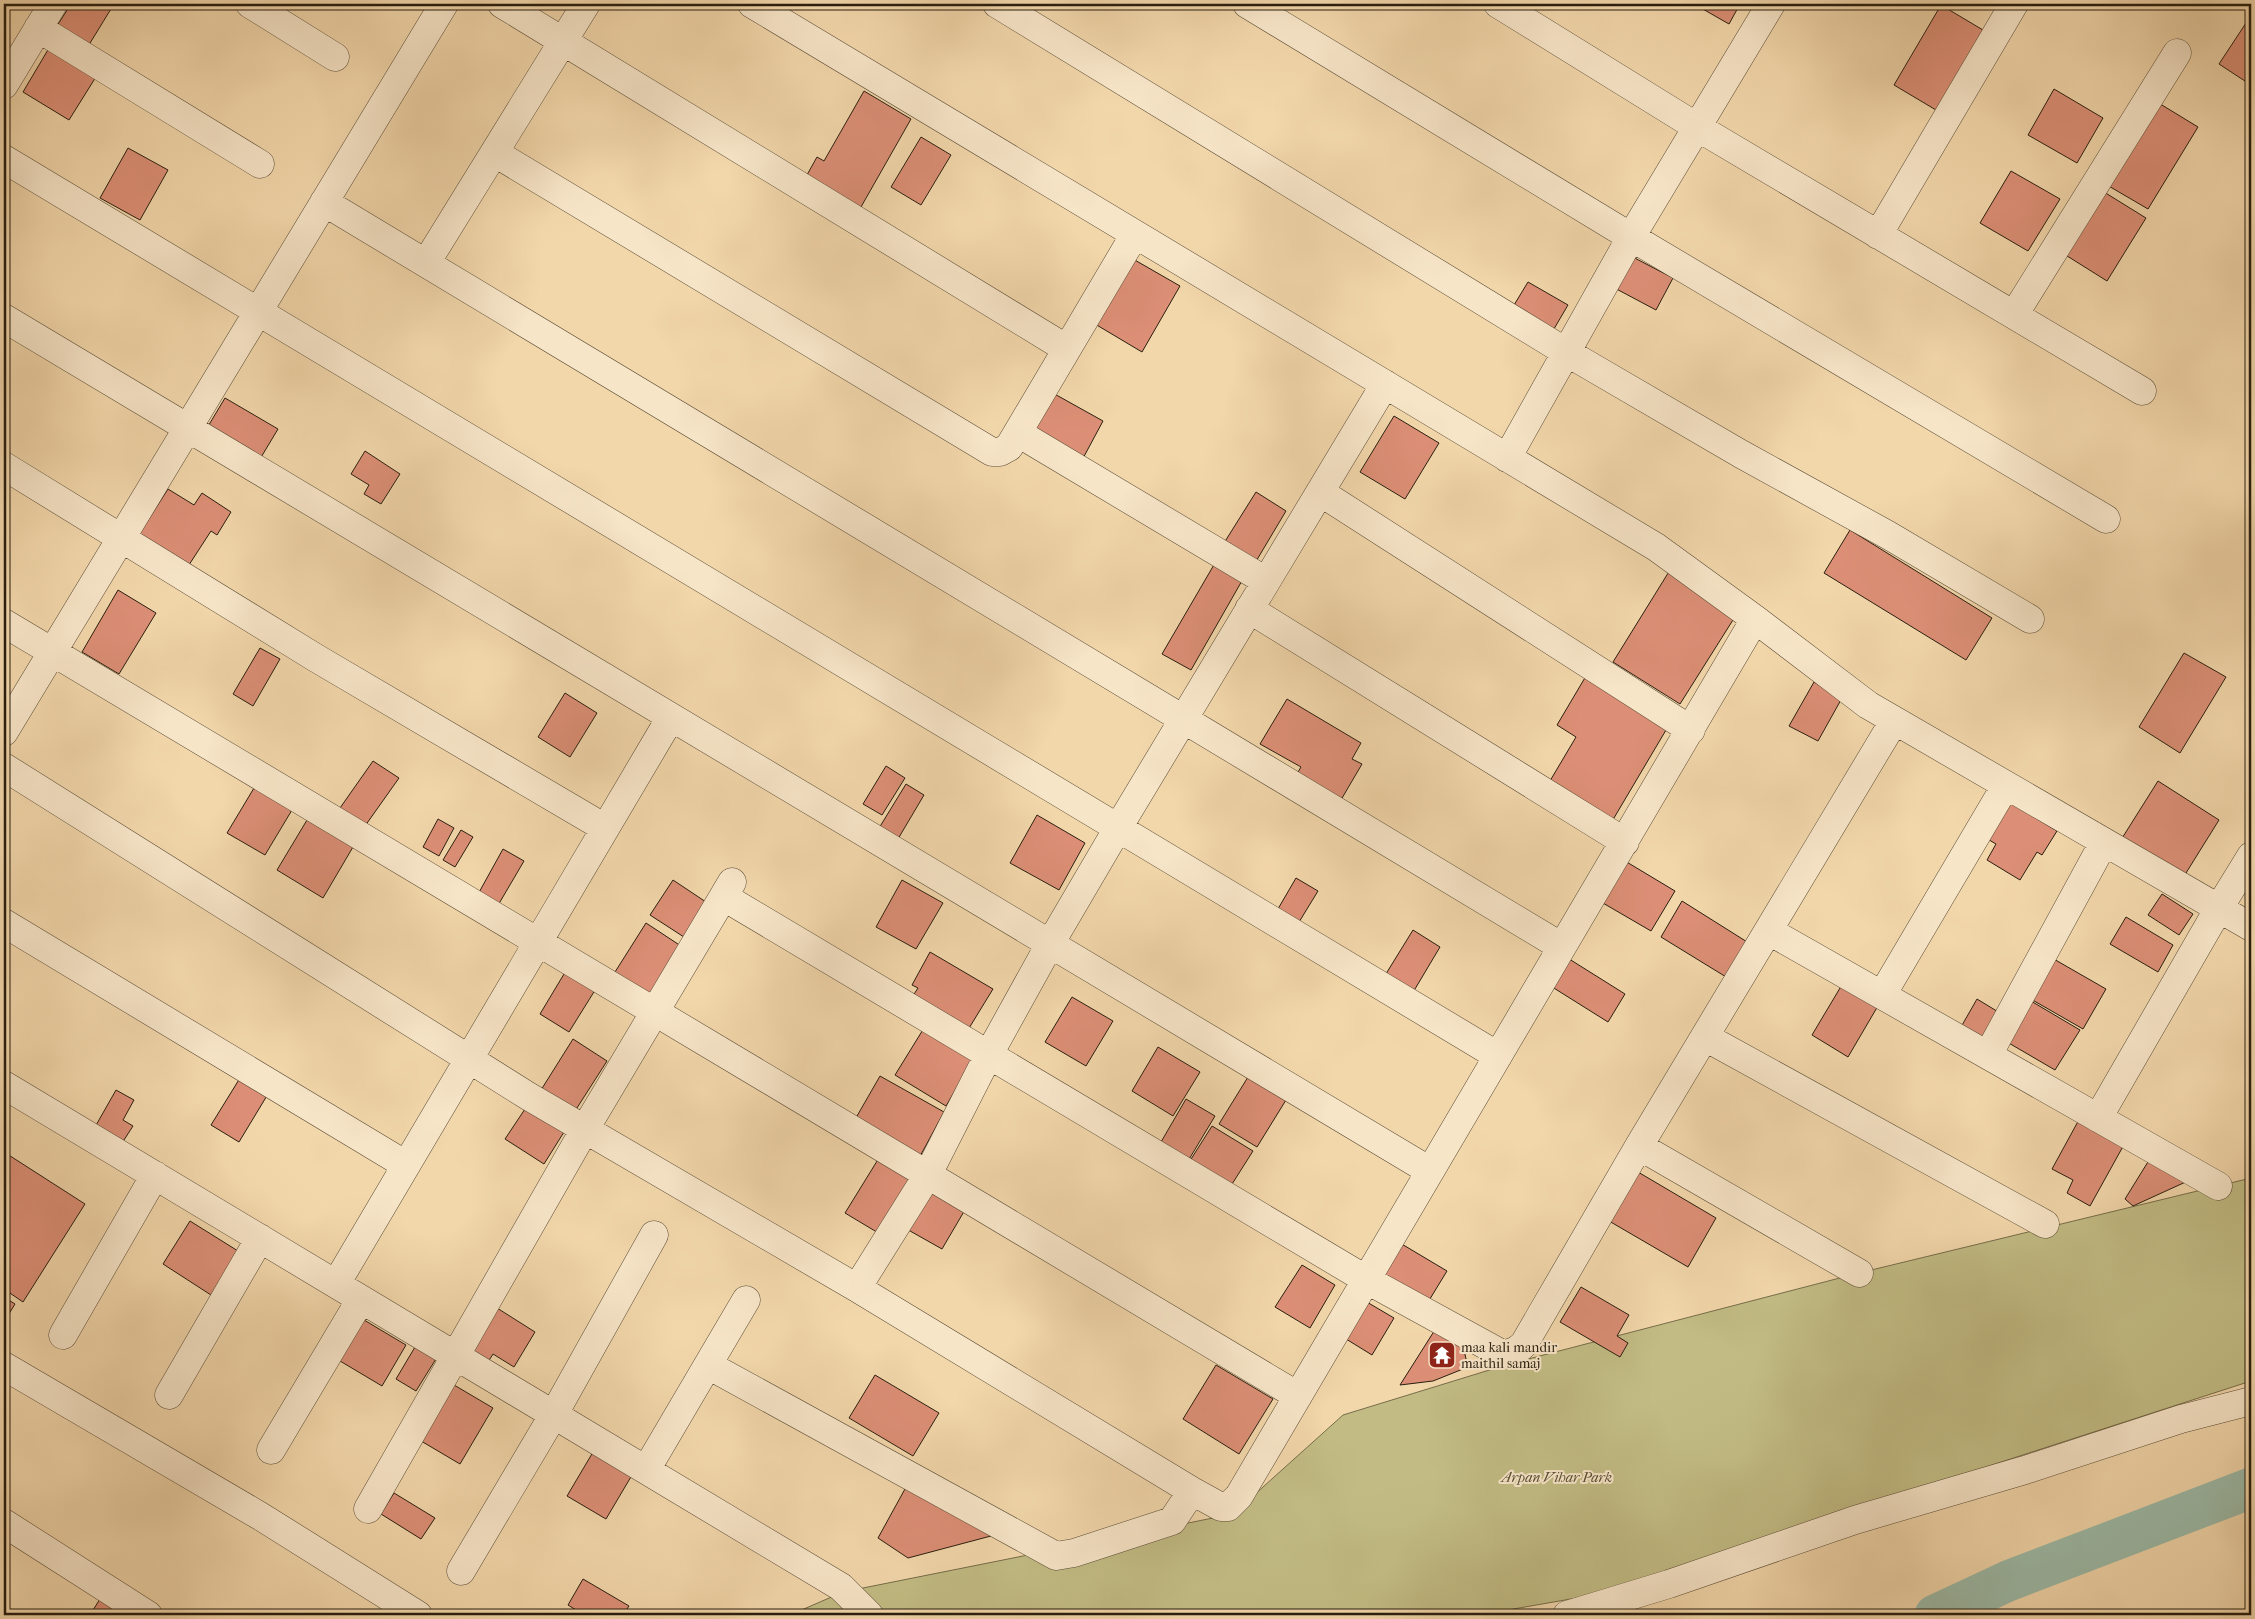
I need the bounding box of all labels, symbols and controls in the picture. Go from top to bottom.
place label: maa kali mandir maithil samaj [1461,1339,1557,1372]
temple icon: maa kali mandir maithil samaj [1427,1340,1457,1370]
park label: Arpan Vihar Park [1500,1469,1612,1486]

